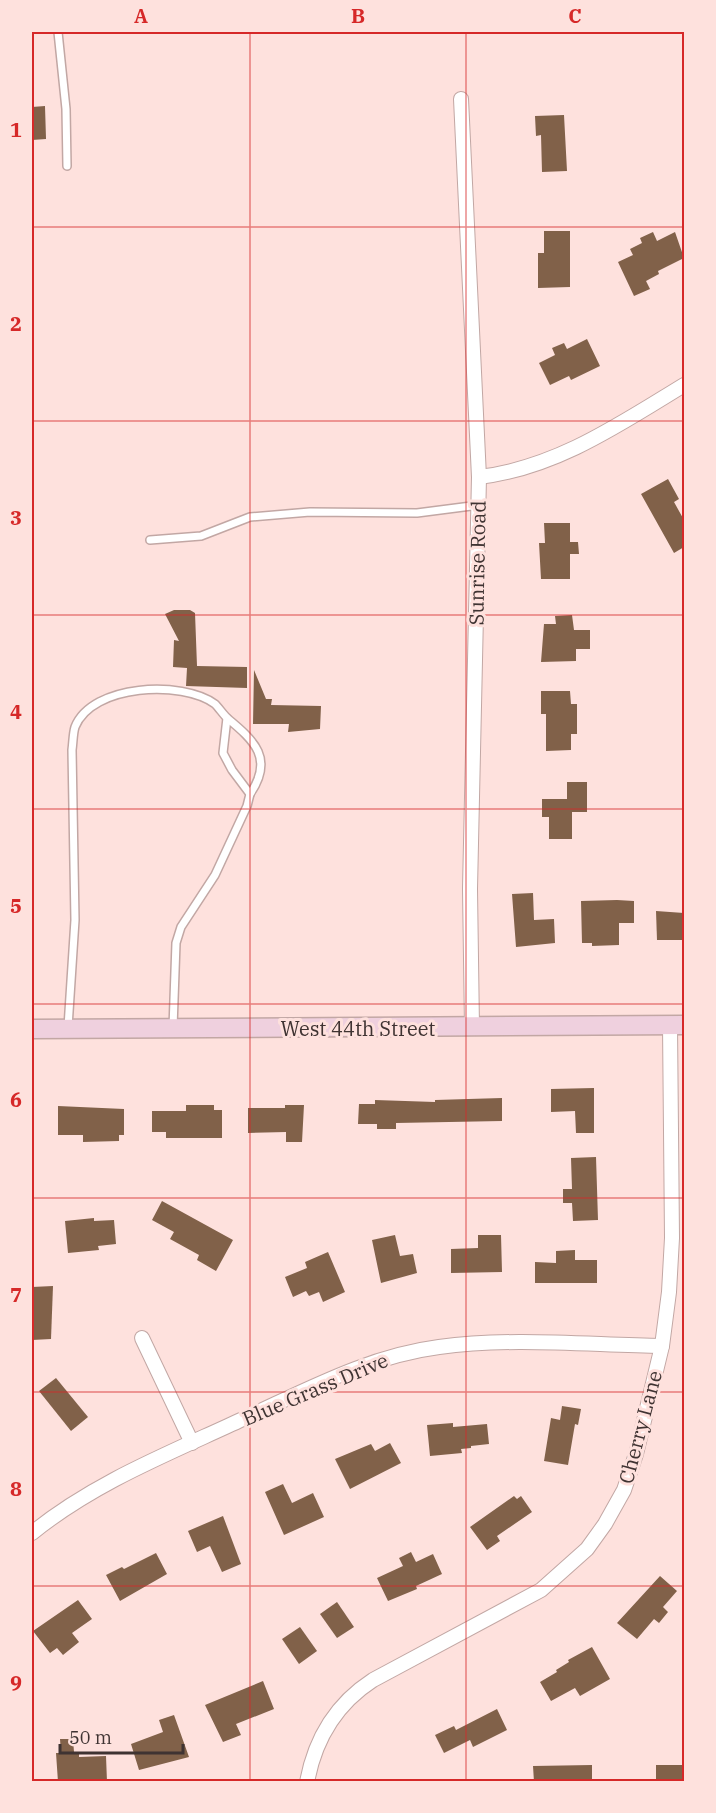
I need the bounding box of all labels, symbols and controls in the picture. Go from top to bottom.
text: A [134,2,148,29]
text: B [351,2,365,29]
text: C [568,2,582,29]
text: 1 [10,116,22,143]
text: 2 [10,310,22,337]
street label: Sunrise Road [462,500,492,626]
text: 3 [10,504,22,531]
text: 4 [10,698,22,725]
text: 5 [10,892,22,919]
street label: West 44th Street [281,1015,435,1042]
text: 6 [10,1086,22,1113]
text: 7 [10,1281,22,1308]
street label: Blue Grass Drive [238,1346,392,1432]
street label: Cherry Lane [612,1367,668,1487]
text: 8 [10,1475,22,1502]
text: 9 [10,1669,22,1696]
scale bar [60,1717,183,1755]
text: 50 m [69,1726,112,1749]

